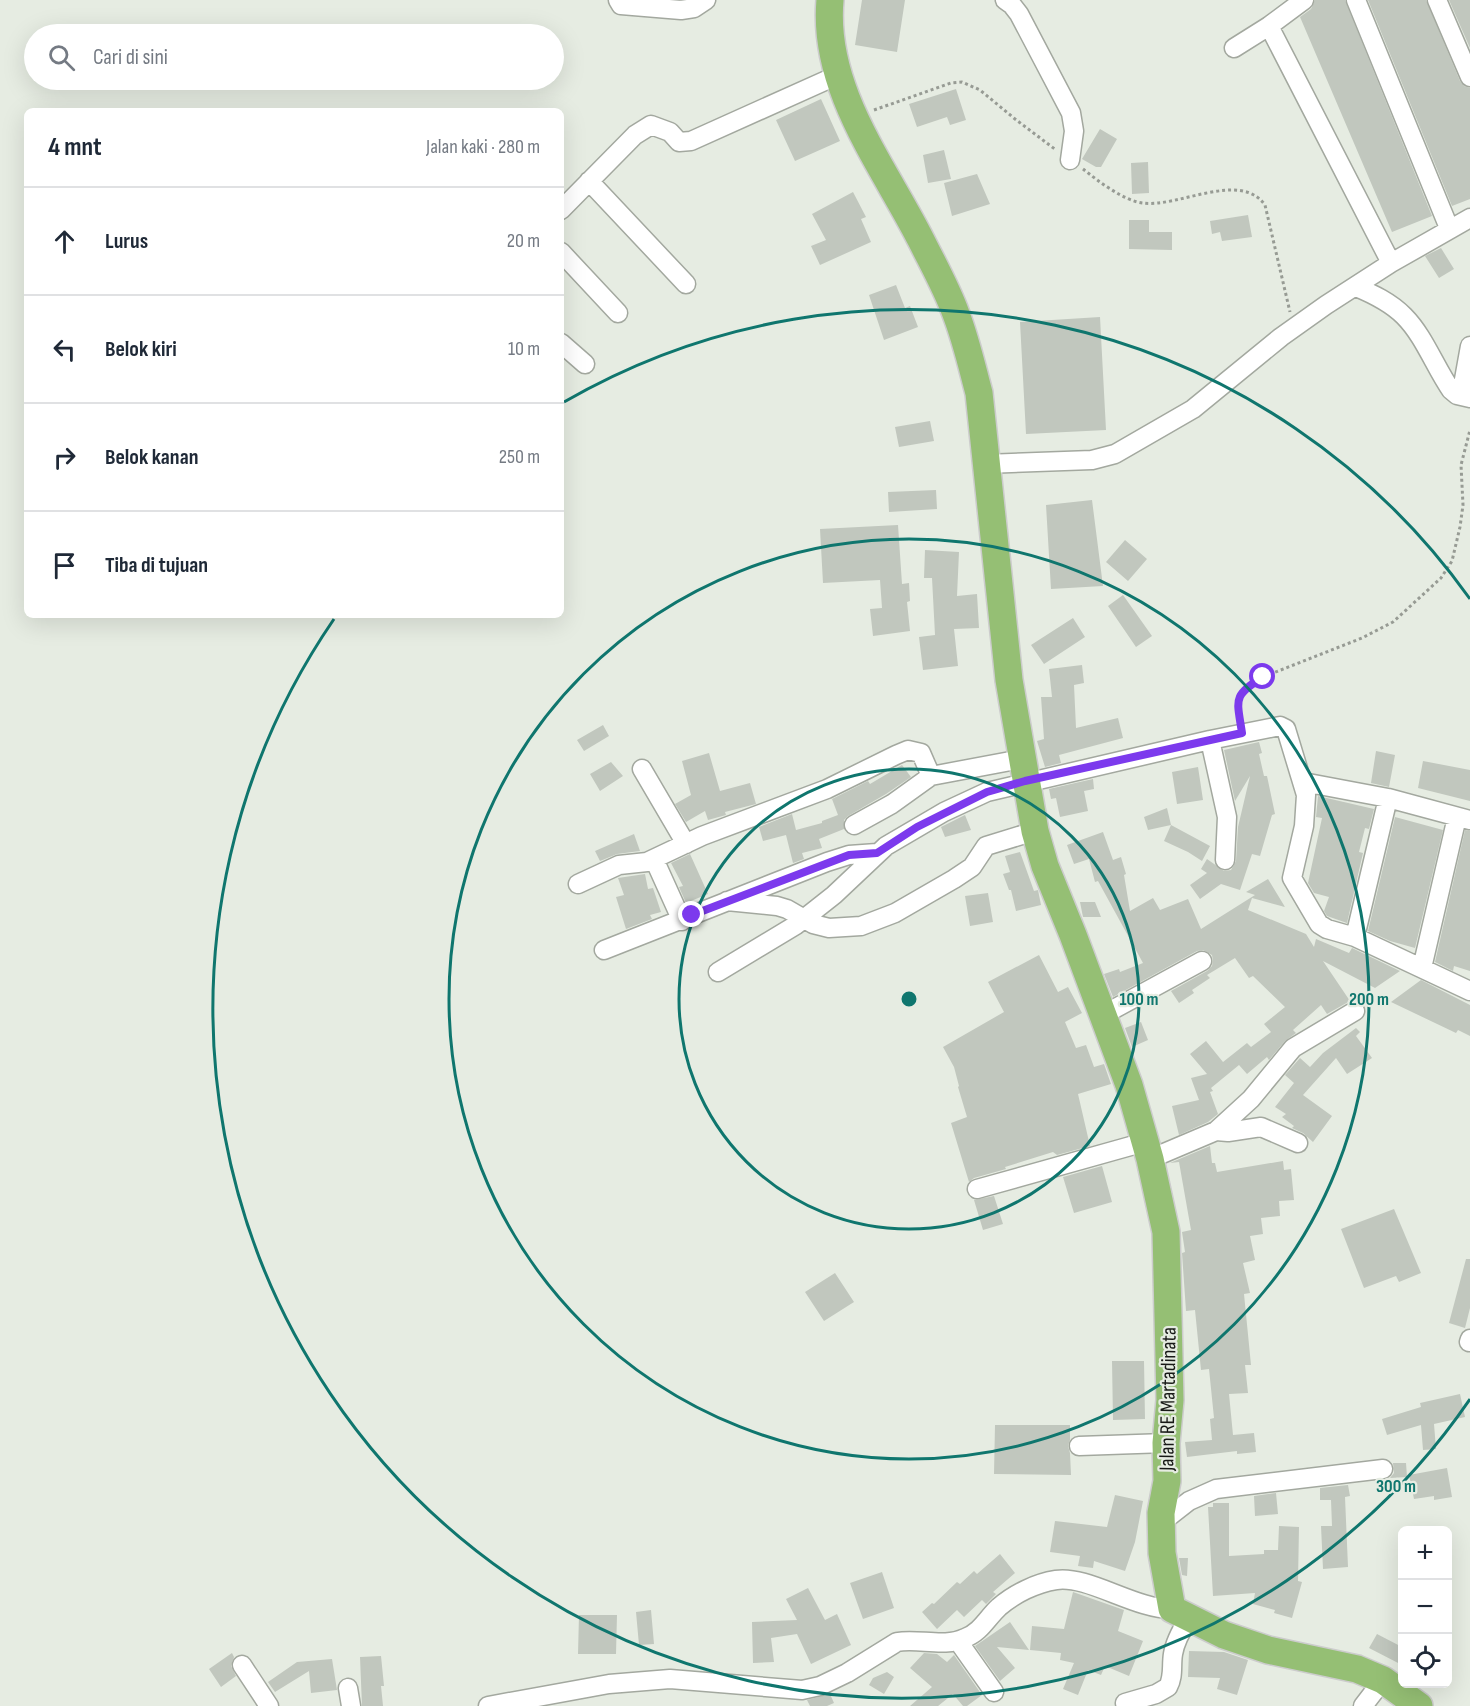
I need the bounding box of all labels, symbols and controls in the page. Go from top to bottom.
search box [24,24,564,90]
icon: search [45,41,78,74]
text: Cari di sini [93,44,168,71]
text: 4 mnt [48,132,102,163]
text: Jalan kaki · 280 m [426,135,540,159]
icon: ahead [48,225,81,258]
text: Lurus [105,228,148,255]
text: 20 m [507,229,540,253]
icon: left [48,333,81,366]
text: Belok kiri [105,336,177,363]
text: 10 m [508,337,540,361]
icon: right [48,441,81,474]
text: Belok kanan [105,444,198,471]
text: 250 m [499,445,540,469]
icon: arrive [48,549,81,582]
text: Tiba di tujuan [105,552,208,579]
route start [1249,663,1275,689]
route end [678,901,704,927]
centre of rings [899,989,919,1009]
text: 100 m [1120,989,1159,1010]
text: 200 m [1349,989,1389,1010]
street label: Jalan RE Martadinata [1154,1327,1182,1472]
text: 300 m [1376,1476,1416,1497]
map controls [1398,1526,1452,1688]
button: + [1398,1526,1452,1580]
button: − [1398,1580,1452,1634]
button: locate [1398,1634,1452,1688]

